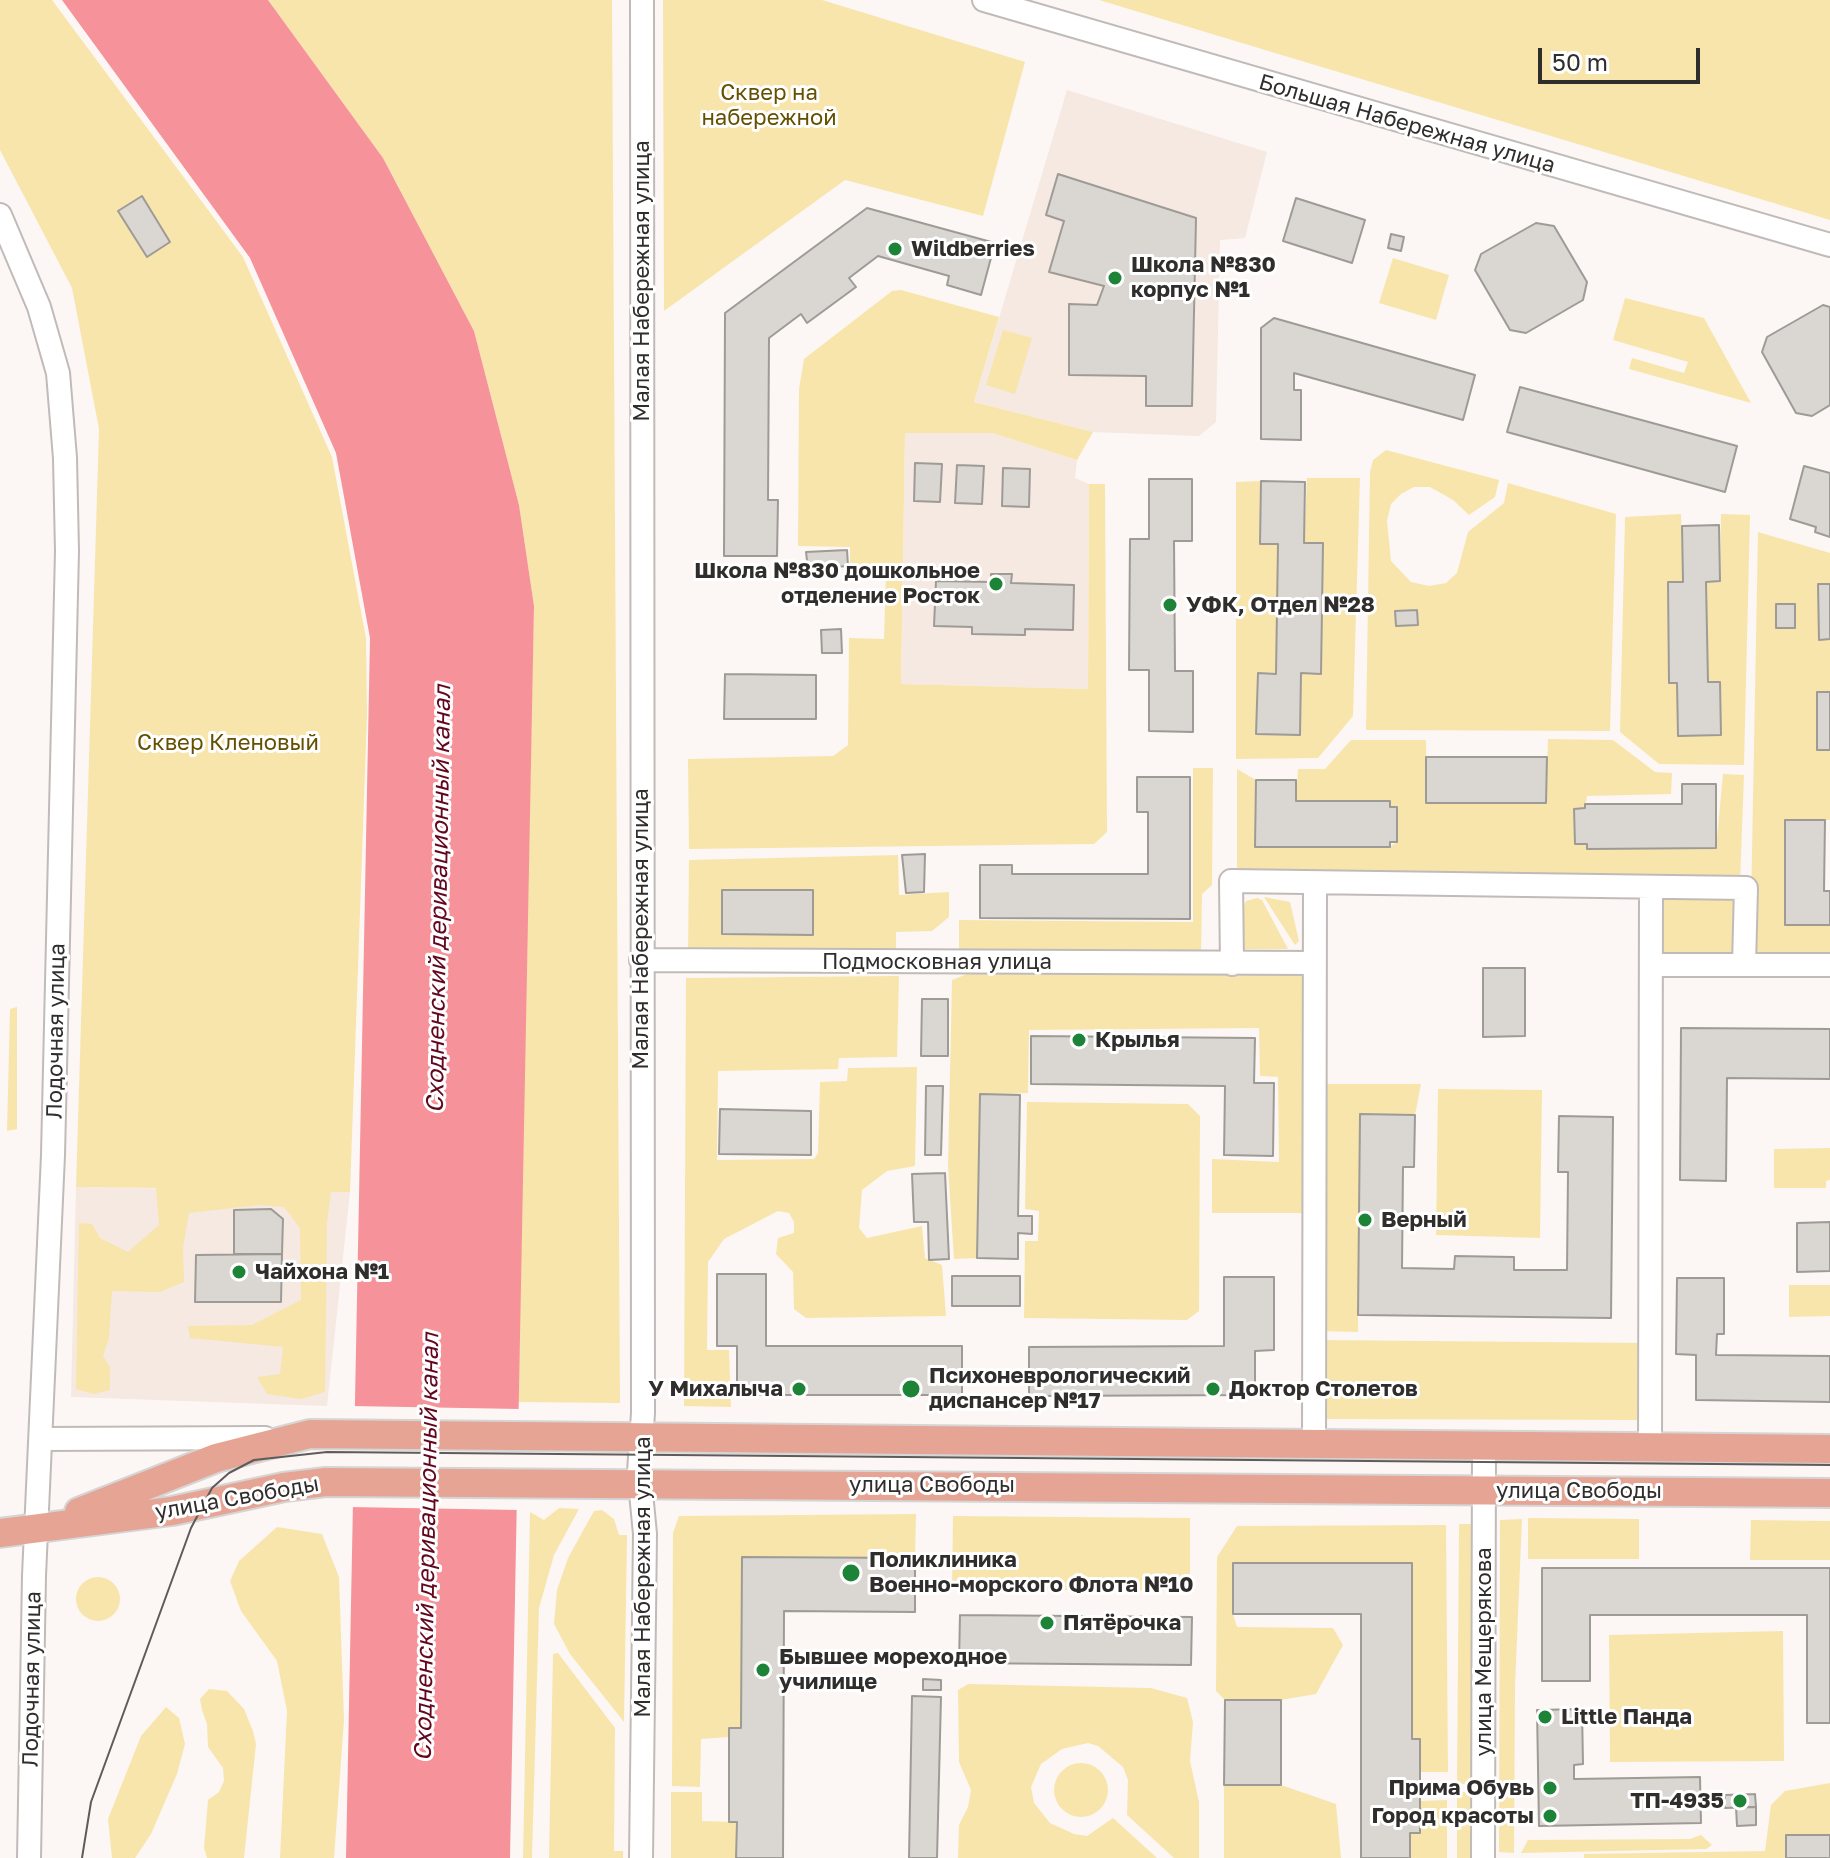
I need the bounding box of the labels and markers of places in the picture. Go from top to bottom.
place label: Wildberries [911,236,1035,262]
marker: Wildberries [886,240,904,258]
place label: Школа №830 корпус №1 [1131,252,1276,304]
marker: Школа №830 корпус №1 [1106,269,1124,287]
place label: Школа №830 дошкольное отделение Росток [694,558,980,610]
marker: Школа №830 дошкольное отделение Росток [987,575,1005,593]
place label: УФК, Отдел №28 [1186,592,1375,618]
marker: УФК, Отдел №28 [1161,596,1179,614]
place label: Крылья [1095,1027,1180,1053]
marker: Крылья [1070,1031,1088,1049]
place label: Верный [1381,1207,1467,1233]
marker: Верный [1356,1211,1374,1229]
place label: Чайхона №1 [255,1259,389,1285]
marker: Чайхона №1 [230,1263,248,1281]
place label: Психоневрологический диспансер №17 [929,1363,1191,1414]
place label: У Михалыча [648,1376,783,1402]
place label: Доктор Столетов [1229,1376,1418,1402]
marker: Психоневрологический диспансер №17 [900,1378,922,1400]
marker: У Михалыча [790,1380,808,1398]
marker: Доктор Столетов [1204,1380,1222,1398]
place label: Поликлиника Военно-морского Флота №10 [869,1547,1194,1598]
marker: Поликлиника Военно-морского Флота №10 [840,1562,862,1584]
place label: Пятёрочка [1063,1610,1181,1636]
marker: Пятёрочка [1038,1614,1056,1632]
place label: Бывшее мореходное училище [779,1644,1007,1696]
marker: Бывшее мореходное училище [754,1661,772,1679]
place label: Little Панда [1561,1704,1692,1730]
marker: Little Панда [1536,1708,1554,1726]
place label: Прима Обувь [1389,1775,1534,1801]
marker: Прима Обувь [1541,1779,1559,1797]
place label: ТП-4935 [1630,1788,1724,1814]
marker: ТП-4935 [1731,1792,1749,1810]
place label: Город красоты [1372,1803,1534,1829]
marker: Город красоты [1541,1807,1559,1825]

